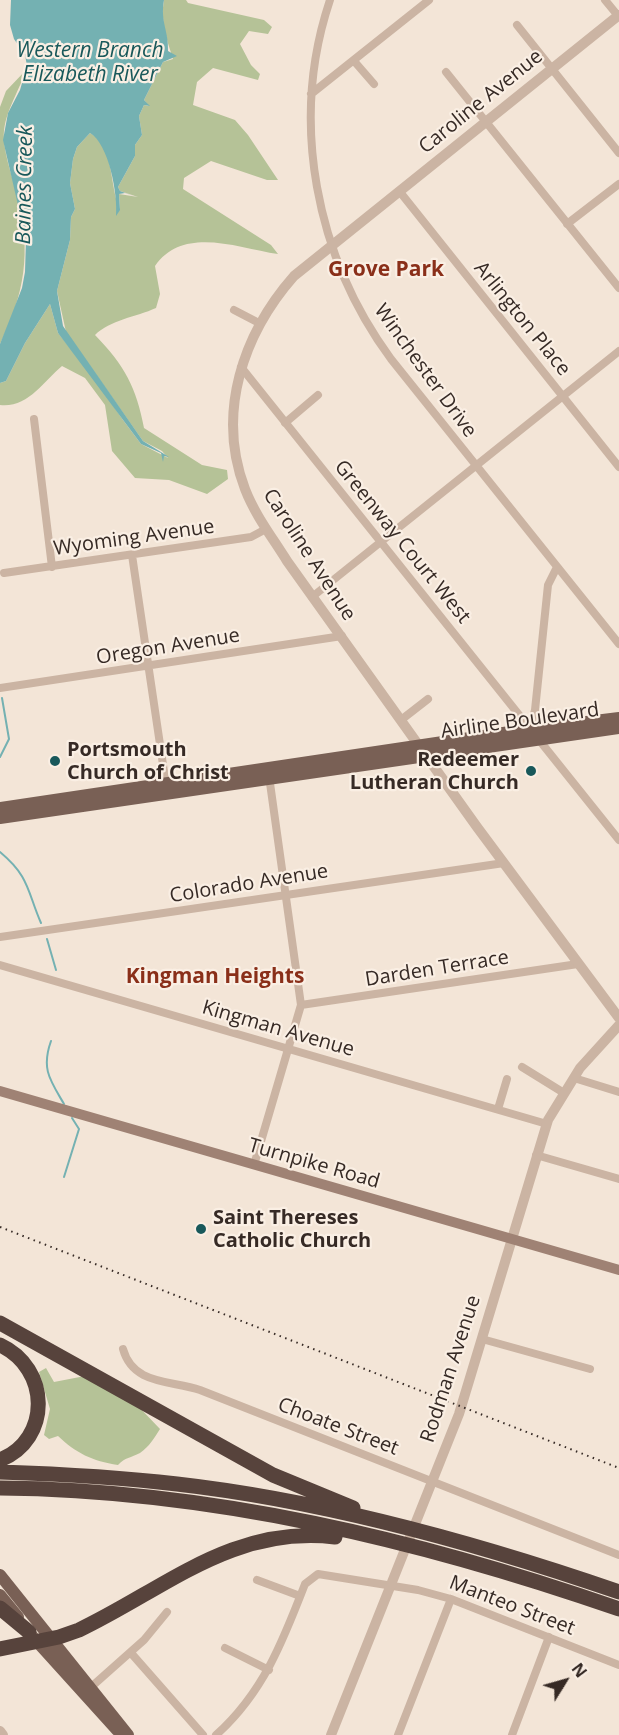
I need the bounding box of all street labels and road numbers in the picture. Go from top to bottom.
street label: Caroline Avenue [414,45,548,159]
street label: Arlington Place [469,257,575,381]
street label: Winchester Drive [369,300,481,442]
street label: Greenway Court West [329,456,475,628]
street label: Caroline Avenue [257,485,361,625]
street label: Wyoming Avenue [52,515,216,561]
street label: Oregon Avenue [95,624,241,670]
street label: Airline Boulevard [439,698,601,744]
street label: Colorado Avenue [168,860,330,908]
street label: Darden Terrace [363,946,511,992]
street label: Kingman Avenue [199,996,357,1062]
street label: Turnpike Road [245,1134,383,1194]
street label: Rodman Avenue [416,1292,486,1446]
street label: Choate Street [274,1393,402,1461]
street label: Manteo Street [446,1571,578,1641]

